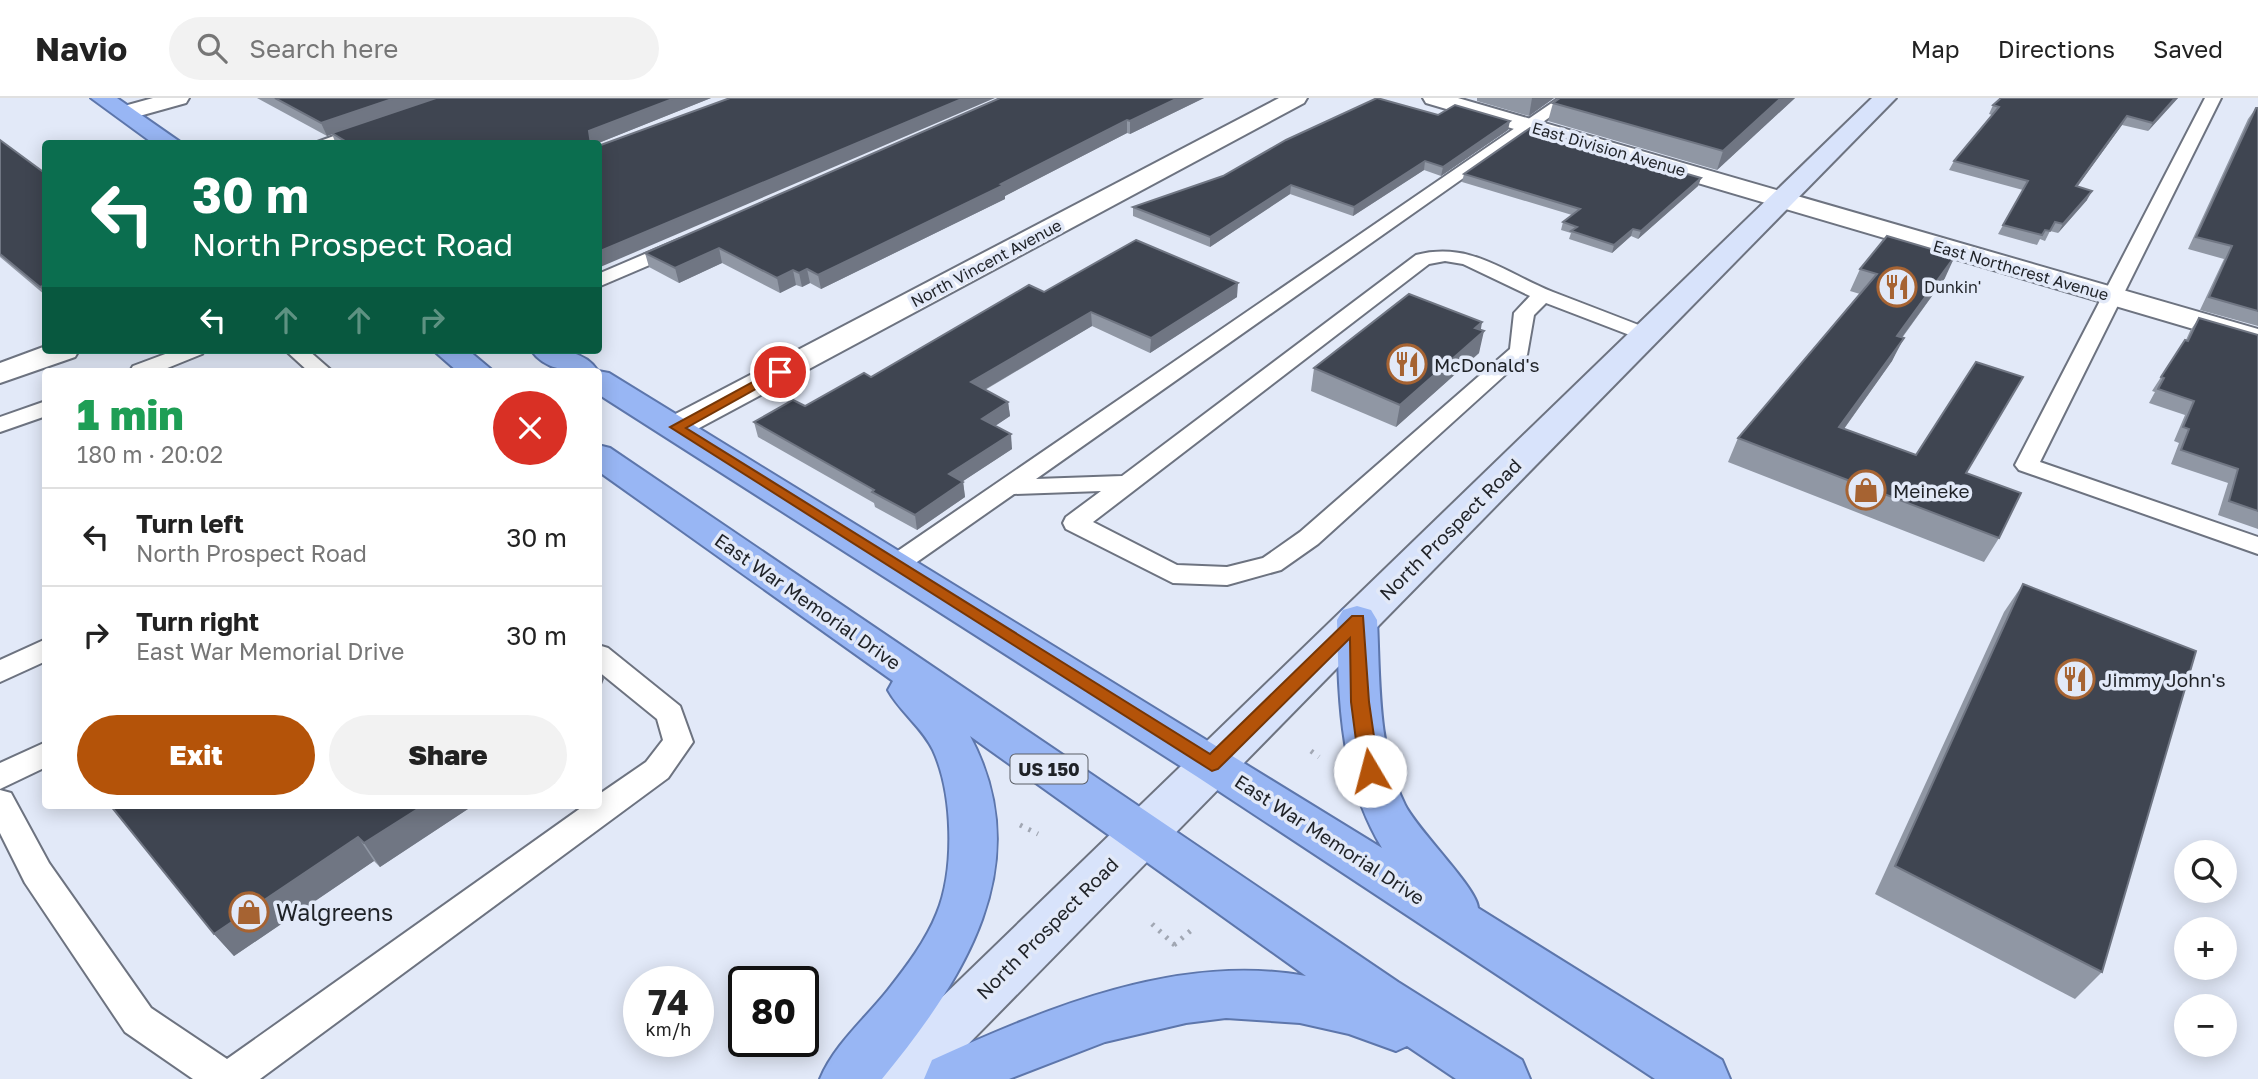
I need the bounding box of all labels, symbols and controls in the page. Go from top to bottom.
search box [169,17,659,80]
text: Navio [35,29,127,68]
icon: search [193,29,231,67]
text: Search here [249,33,398,64]
text: Map [1911,34,1960,63]
text: Directions [1998,34,2115,63]
text: Saved [2153,34,2223,63]
street label: East Division Avenue [1530,117,1688,181]
text: 30 m [192,165,309,224]
icon: left [77,168,168,259]
street label: North Vincent Avenue [907,215,1065,311]
text: North Prospect Road [192,225,513,263]
street label: East Northcrest Avenue [1931,235,2111,305]
restaurant icon: Dunkin' [1876,266,1918,308]
place label: Dunkin' [1924,277,1981,297]
icon: left [194,301,232,339]
icon: ahead [267,301,305,339]
icon: ahead [340,301,378,339]
icon: right [413,301,451,339]
pin [750,342,810,402]
restaurant icon: McDonald's [1386,343,1428,385]
icon: arrive [761,353,799,391]
place label: McDonald's [1434,353,1540,376]
text: 1 min [77,389,184,439]
button: close [493,391,567,465]
text: 180 m · 20:02 [77,440,223,468]
street label: North Prospect Road [1374,453,1526,605]
shop icon: Meineke [1845,469,1887,511]
place label: Meineke [1893,479,1970,502]
text: Turn left [136,508,244,539]
icon: left [77,518,115,556]
text: 30 m [506,522,567,553]
street label: East War Memorial Drive [711,528,905,674]
text: North Prospect Road [136,539,367,567]
text: Turn right [136,606,259,637]
icon: right [77,616,115,654]
text: 30 m [506,620,567,651]
text: East War Memorial Drive [136,637,404,665]
restaurant icon: Jimmy John's [2054,658,2096,700]
place label: Jimmy John's [2102,668,2226,691]
button: Exit [77,715,315,795]
button: Share [329,715,567,795]
position arrow [1333,734,1407,808]
road number: US 150 [1010,754,1088,784]
street label: East War Memorial Drive [1231,769,1429,909]
map controls [2174,840,2237,1057]
button: search [2174,840,2237,903]
street label: North Prospect Road [971,852,1123,1004]
shop icon: Walgreens [228,891,270,933]
place label: Walgreens [276,898,393,926]
button: + [2174,917,2237,980]
speed limit sign: 80 [728,966,819,1057]
text: 74 [648,981,689,1023]
button: − [2174,994,2237,1057]
text: km/h [646,1018,691,1040]

